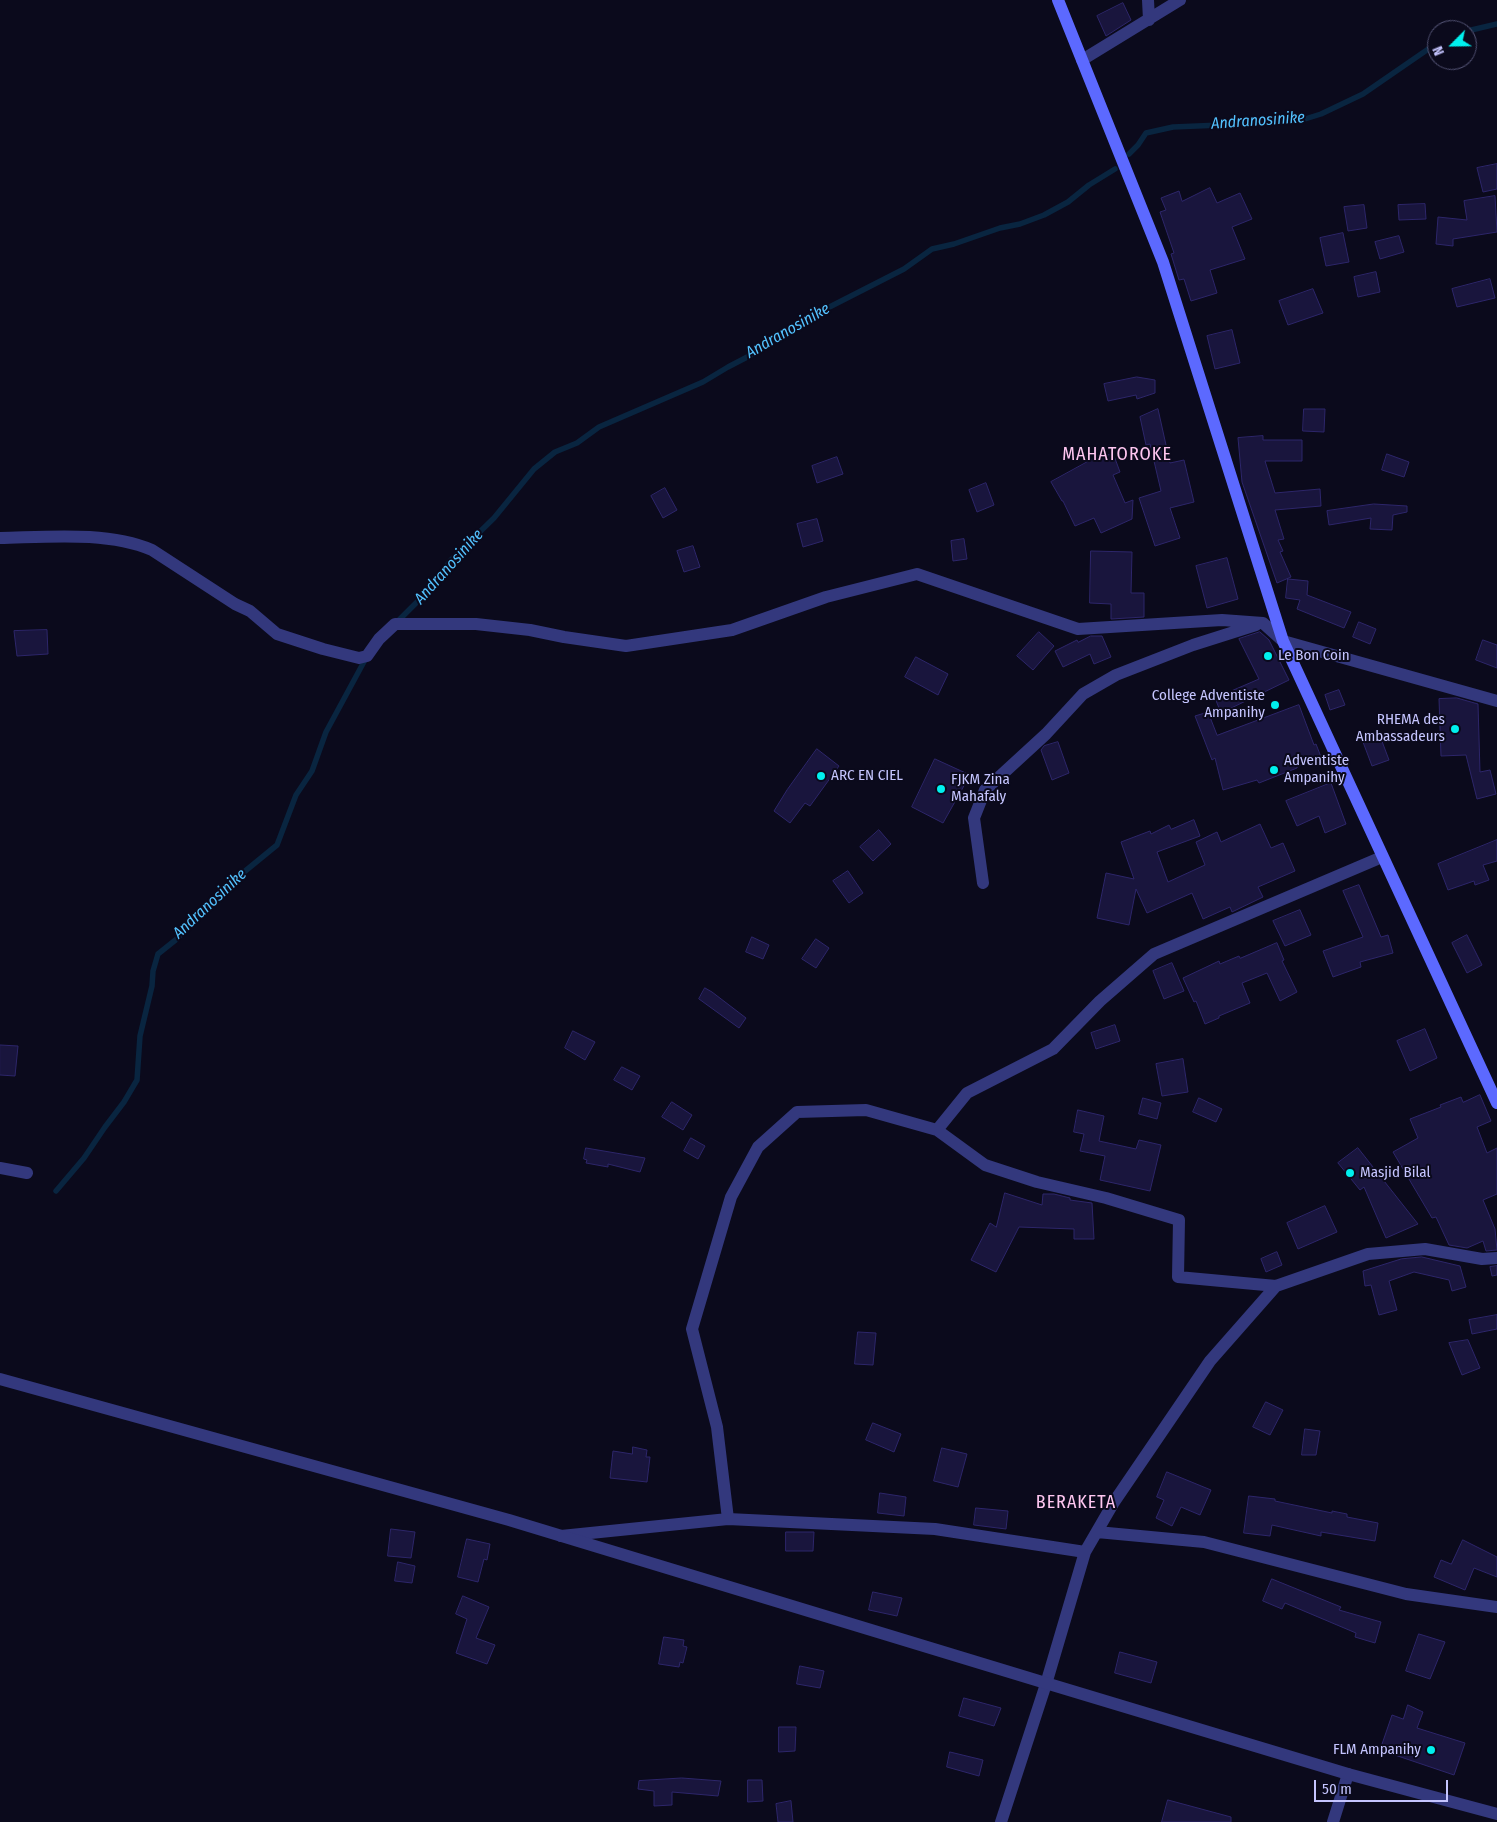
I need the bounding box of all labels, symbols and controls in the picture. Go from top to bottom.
north arrow [1427,20,1477,70]
text: N [1429,43,1448,58]
water label: Andranosinike [1210,108,1306,134]
water label: Andranosinike [743,299,833,363]
district label: MAHATOROKE [1061,444,1173,466]
water label: Andranosinike [410,526,488,608]
place label: Le Bon Coin [1278,647,1350,665]
marker: Le Bon Coin [1262,650,1274,662]
place label: College Adventiste Ampanihy [1152,687,1265,722]
marker: College Adventiste Ampanihy [1269,699,1281,711]
place label: RHEMA des Ambassadeurs [1356,711,1445,746]
marker: RHEMA des Ambassadeurs [1449,723,1461,735]
place label: Adventiste Ampanihy [1284,752,1349,787]
marker: Adventiste Ampanihy [1268,764,1280,776]
place label: ARC EN CIEL [831,767,903,785]
marker: ARC EN CIEL [815,770,827,782]
place label: FJKM Zina Mahafaly [951,771,1010,806]
marker: FJKM Zina Mahafaly [935,783,947,795]
water label: Andranosinike [169,865,251,943]
place label: Masjid Bilal [1360,1164,1430,1182]
marker: Masjid Bilal [1344,1167,1356,1179]
district label: BERAKETA [1035,1492,1117,1514]
place label: FLM Ampanihy [1333,1741,1421,1759]
marker: FLM Ampanihy [1425,1744,1437,1756]
scale bar [1317,1770,1451,1802]
text: 50 m [1322,1780,1352,1798]

